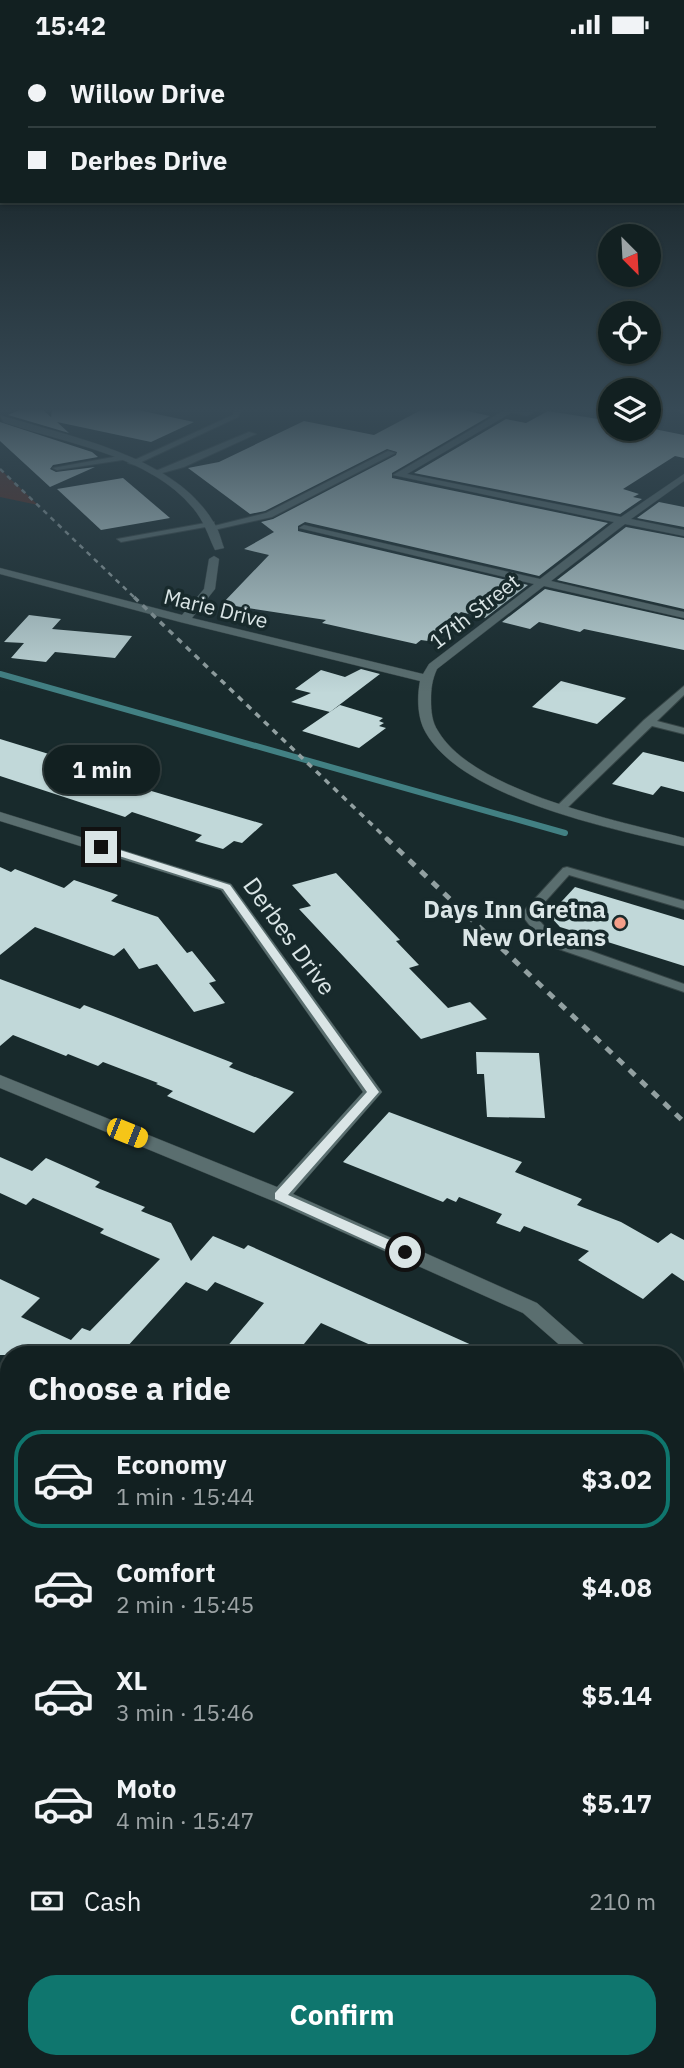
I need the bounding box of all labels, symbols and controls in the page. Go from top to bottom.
text: 15:42 [35,8,106,42]
text: Willow Drive [70,76,225,110]
text: Derbes Drive [70,143,227,177]
north arrow [598,224,662,287]
map controls [598,224,661,441]
button: locate [598,301,661,364]
button: layers [598,378,661,441]
street label: 17th Street [423,567,525,655]
street label: Marie Drive [161,582,271,634]
callout: 1 min [43,745,159,795]
text: 1 min [72,754,132,784]
route end [85,831,117,863]
street label: Derbes Drive [236,871,344,1001]
place label: Days Inn Gretna New Orleans [423,893,606,953]
marker: Days Inn Gretna New Orleans [612,915,628,931]
car [104,1115,151,1151]
route start [389,1236,421,1268]
text: Choose a ride [28,1367,231,1409]
text: Economy [116,1447,227,1481]
icon: car [32,1448,95,1511]
text: $3.02 [582,1462,652,1496]
text: 1 min · 15:44 [116,1481,254,1511]
text: Comfort [116,1555,215,1589]
icon: car [32,1556,95,1619]
text: $4.08 [582,1570,652,1604]
text: 2 min · 15:45 [116,1589,254,1619]
text: XL [116,1663,147,1697]
icon: car [32,1664,95,1727]
text: $5.14 [582,1678,652,1712]
text: 3 min · 15:46 [116,1697,254,1727]
text: Moto [116,1771,176,1805]
icon: car [32,1772,95,1835]
text: $5.17 [582,1786,652,1820]
text: 4 min · 15:47 [116,1805,254,1835]
icon: cash [28,1882,66,1920]
text: Cash [84,1884,141,1918]
text: 210 m [589,1886,656,1916]
button: Confirm [28,1975,656,2055]

